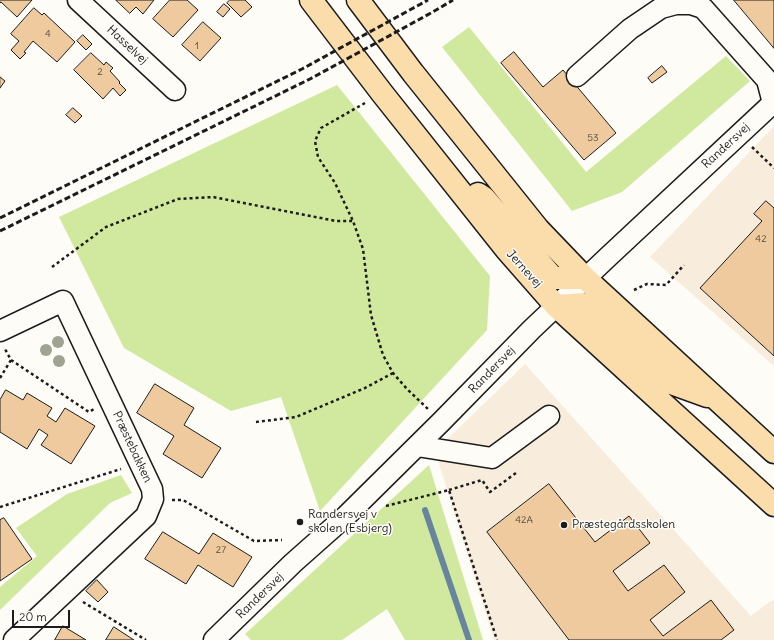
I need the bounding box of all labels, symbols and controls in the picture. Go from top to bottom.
street label: Hasselvej [104,23,150,67]
house number: 4 [45,28,51,40]
house number: 1 [195,40,199,52]
house number: 2 [97,66,103,78]
street label: Randersvej [699,120,753,172]
house number: 53 [587,132,599,144]
house number: 42 [755,233,767,245]
street label: Jernevej [503,247,545,291]
street label: Randersvej [466,343,518,397]
street label: Præstebakken [109,409,155,485]
place label: Randersvej v skolen (Esbjerg) [308,508,392,536]
house number: 42A [515,514,533,526]
marker: Randersvej v skolen (Esbjerg) [295,517,305,527]
place label: Præstegårdsskolen [572,518,675,532]
marker: Præstegårdsskolen [559,520,569,530]
house number: 27 [216,544,226,556]
street label: Randersvej [233,570,287,622]
scale bar [14,602,72,628]
text: 20 m [19,609,47,624]

